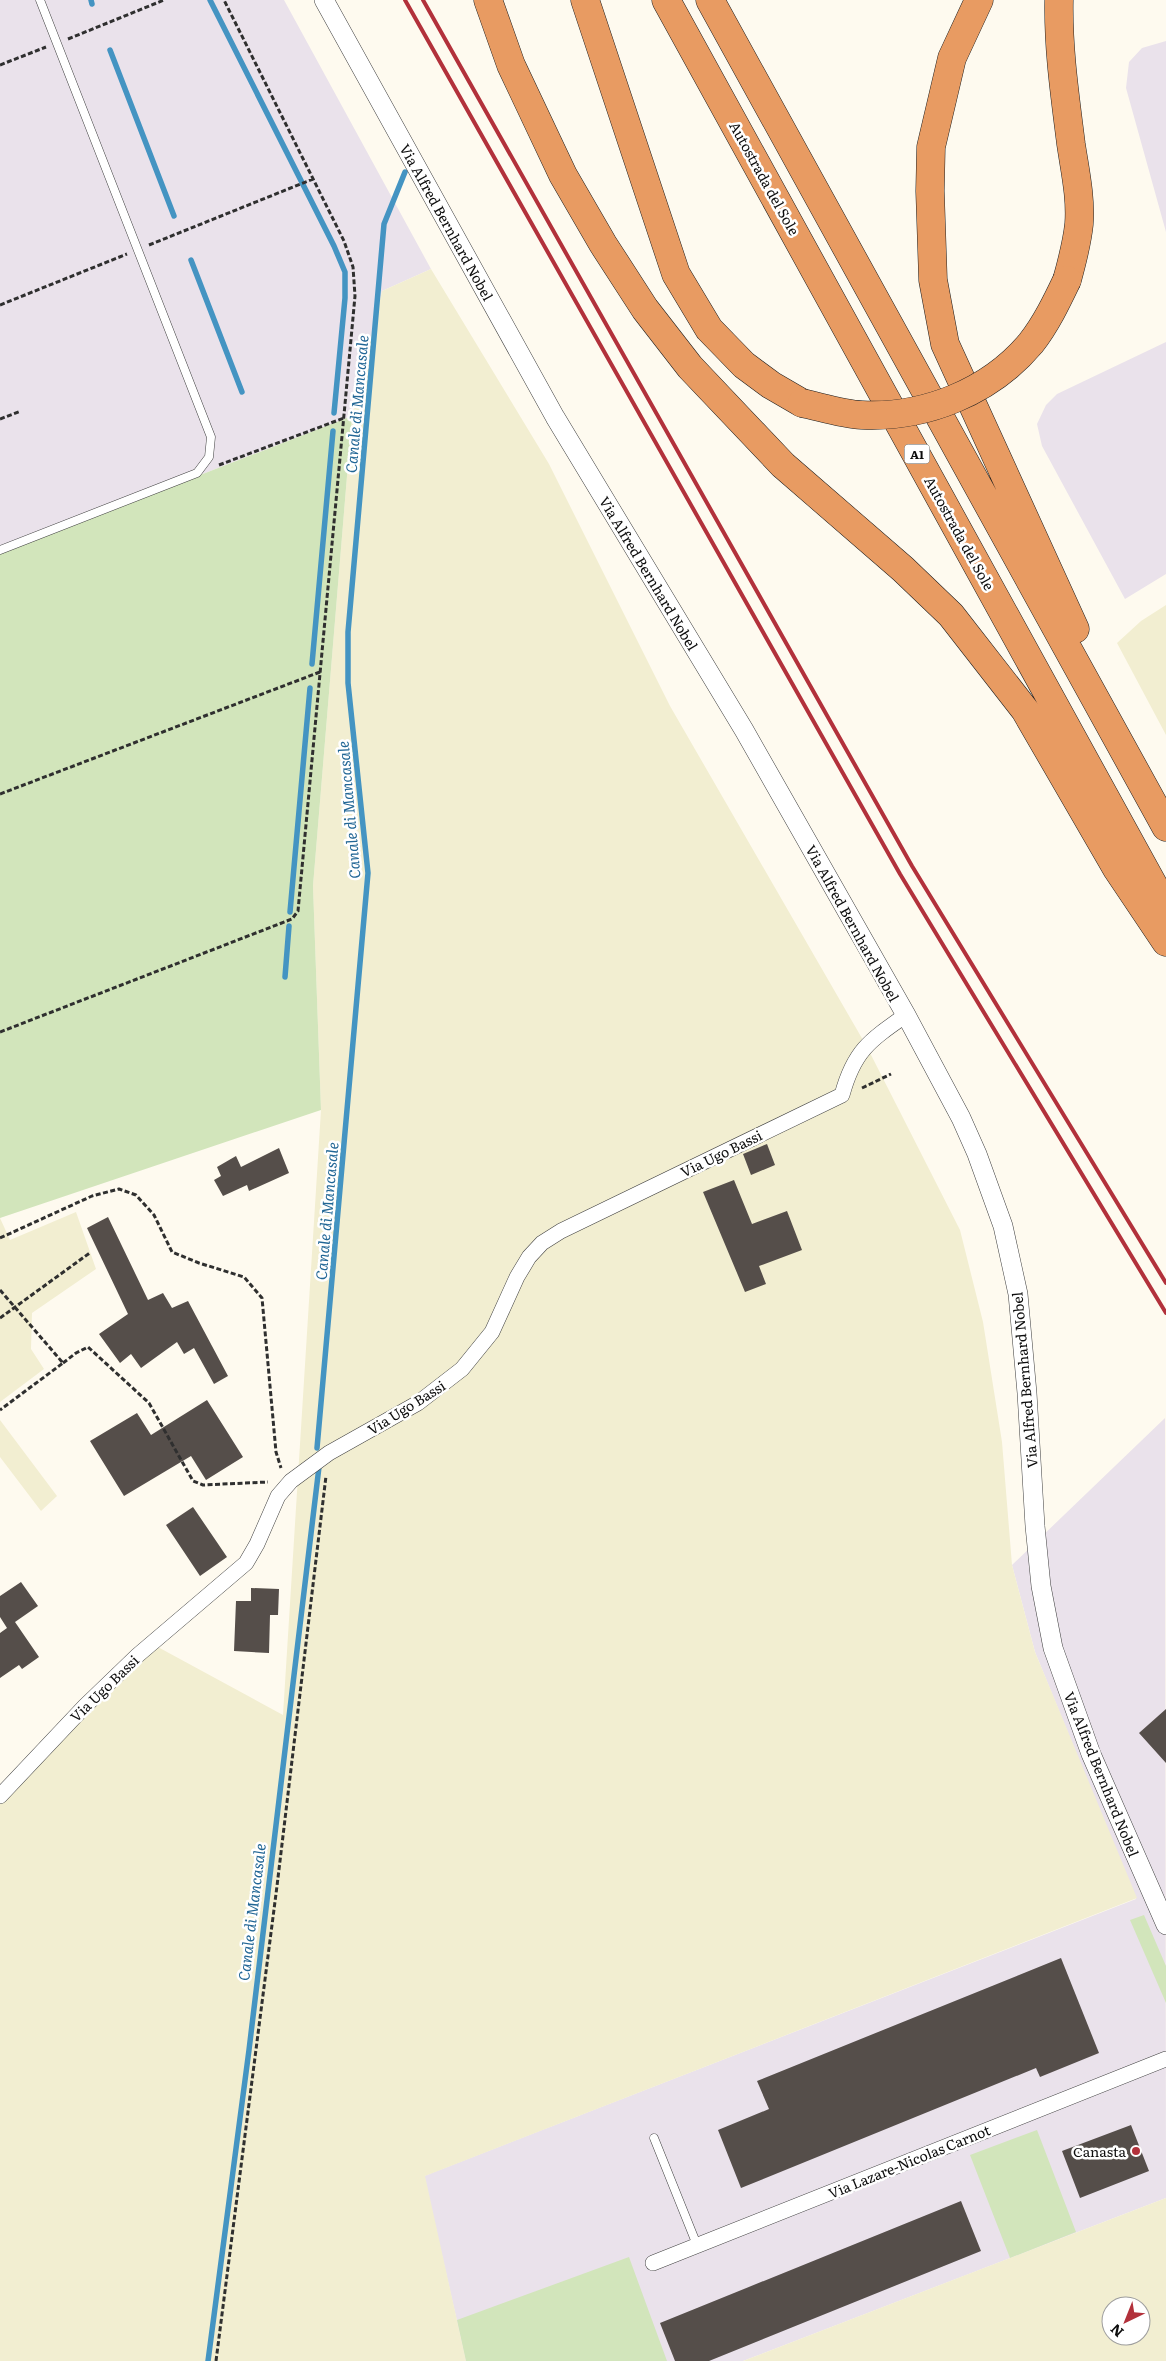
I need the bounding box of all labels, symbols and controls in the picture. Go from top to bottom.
street label: Autostrada del Sole [725,117,805,239]
street label: Via Alfred Bernhard Nobel [395,140,499,304]
water label: Canale di Mancasale [339,334,373,474]
road number: A1 [904,444,930,464]
street label: Autostrada del Sole [920,472,1000,594]
street label: Via Alfred Bernhard Nobel [595,492,703,654]
water label: Canale di Mancasale [331,740,365,880]
street label: Via Alfred Bernhard Nobel [801,841,905,1005]
street label: Via Ugo Bassi [677,1124,765,1181]
water label: Canale di Mancasale [309,1141,343,1281]
street label: Via Alfred Bernhard Nobel [1006,1291,1042,1469]
street label: Via Ugo Bassi [363,1375,449,1439]
street label: Via Ugo Bassi [65,1650,143,1726]
street label: Via Alfred Bernhard Nobel [1060,1688,1144,1860]
water label: Canale di Mancasale [231,1842,271,1982]
street label: Via Lazare-Nicolas Carnot [825,2119,993,2203]
place label: Canasta [1073,2141,1126,2161]
marker: Canasta [1130,2145,1142,2157]
north arrow [1101,2296,1151,2346]
text: N [1105,2320,1128,2343]

